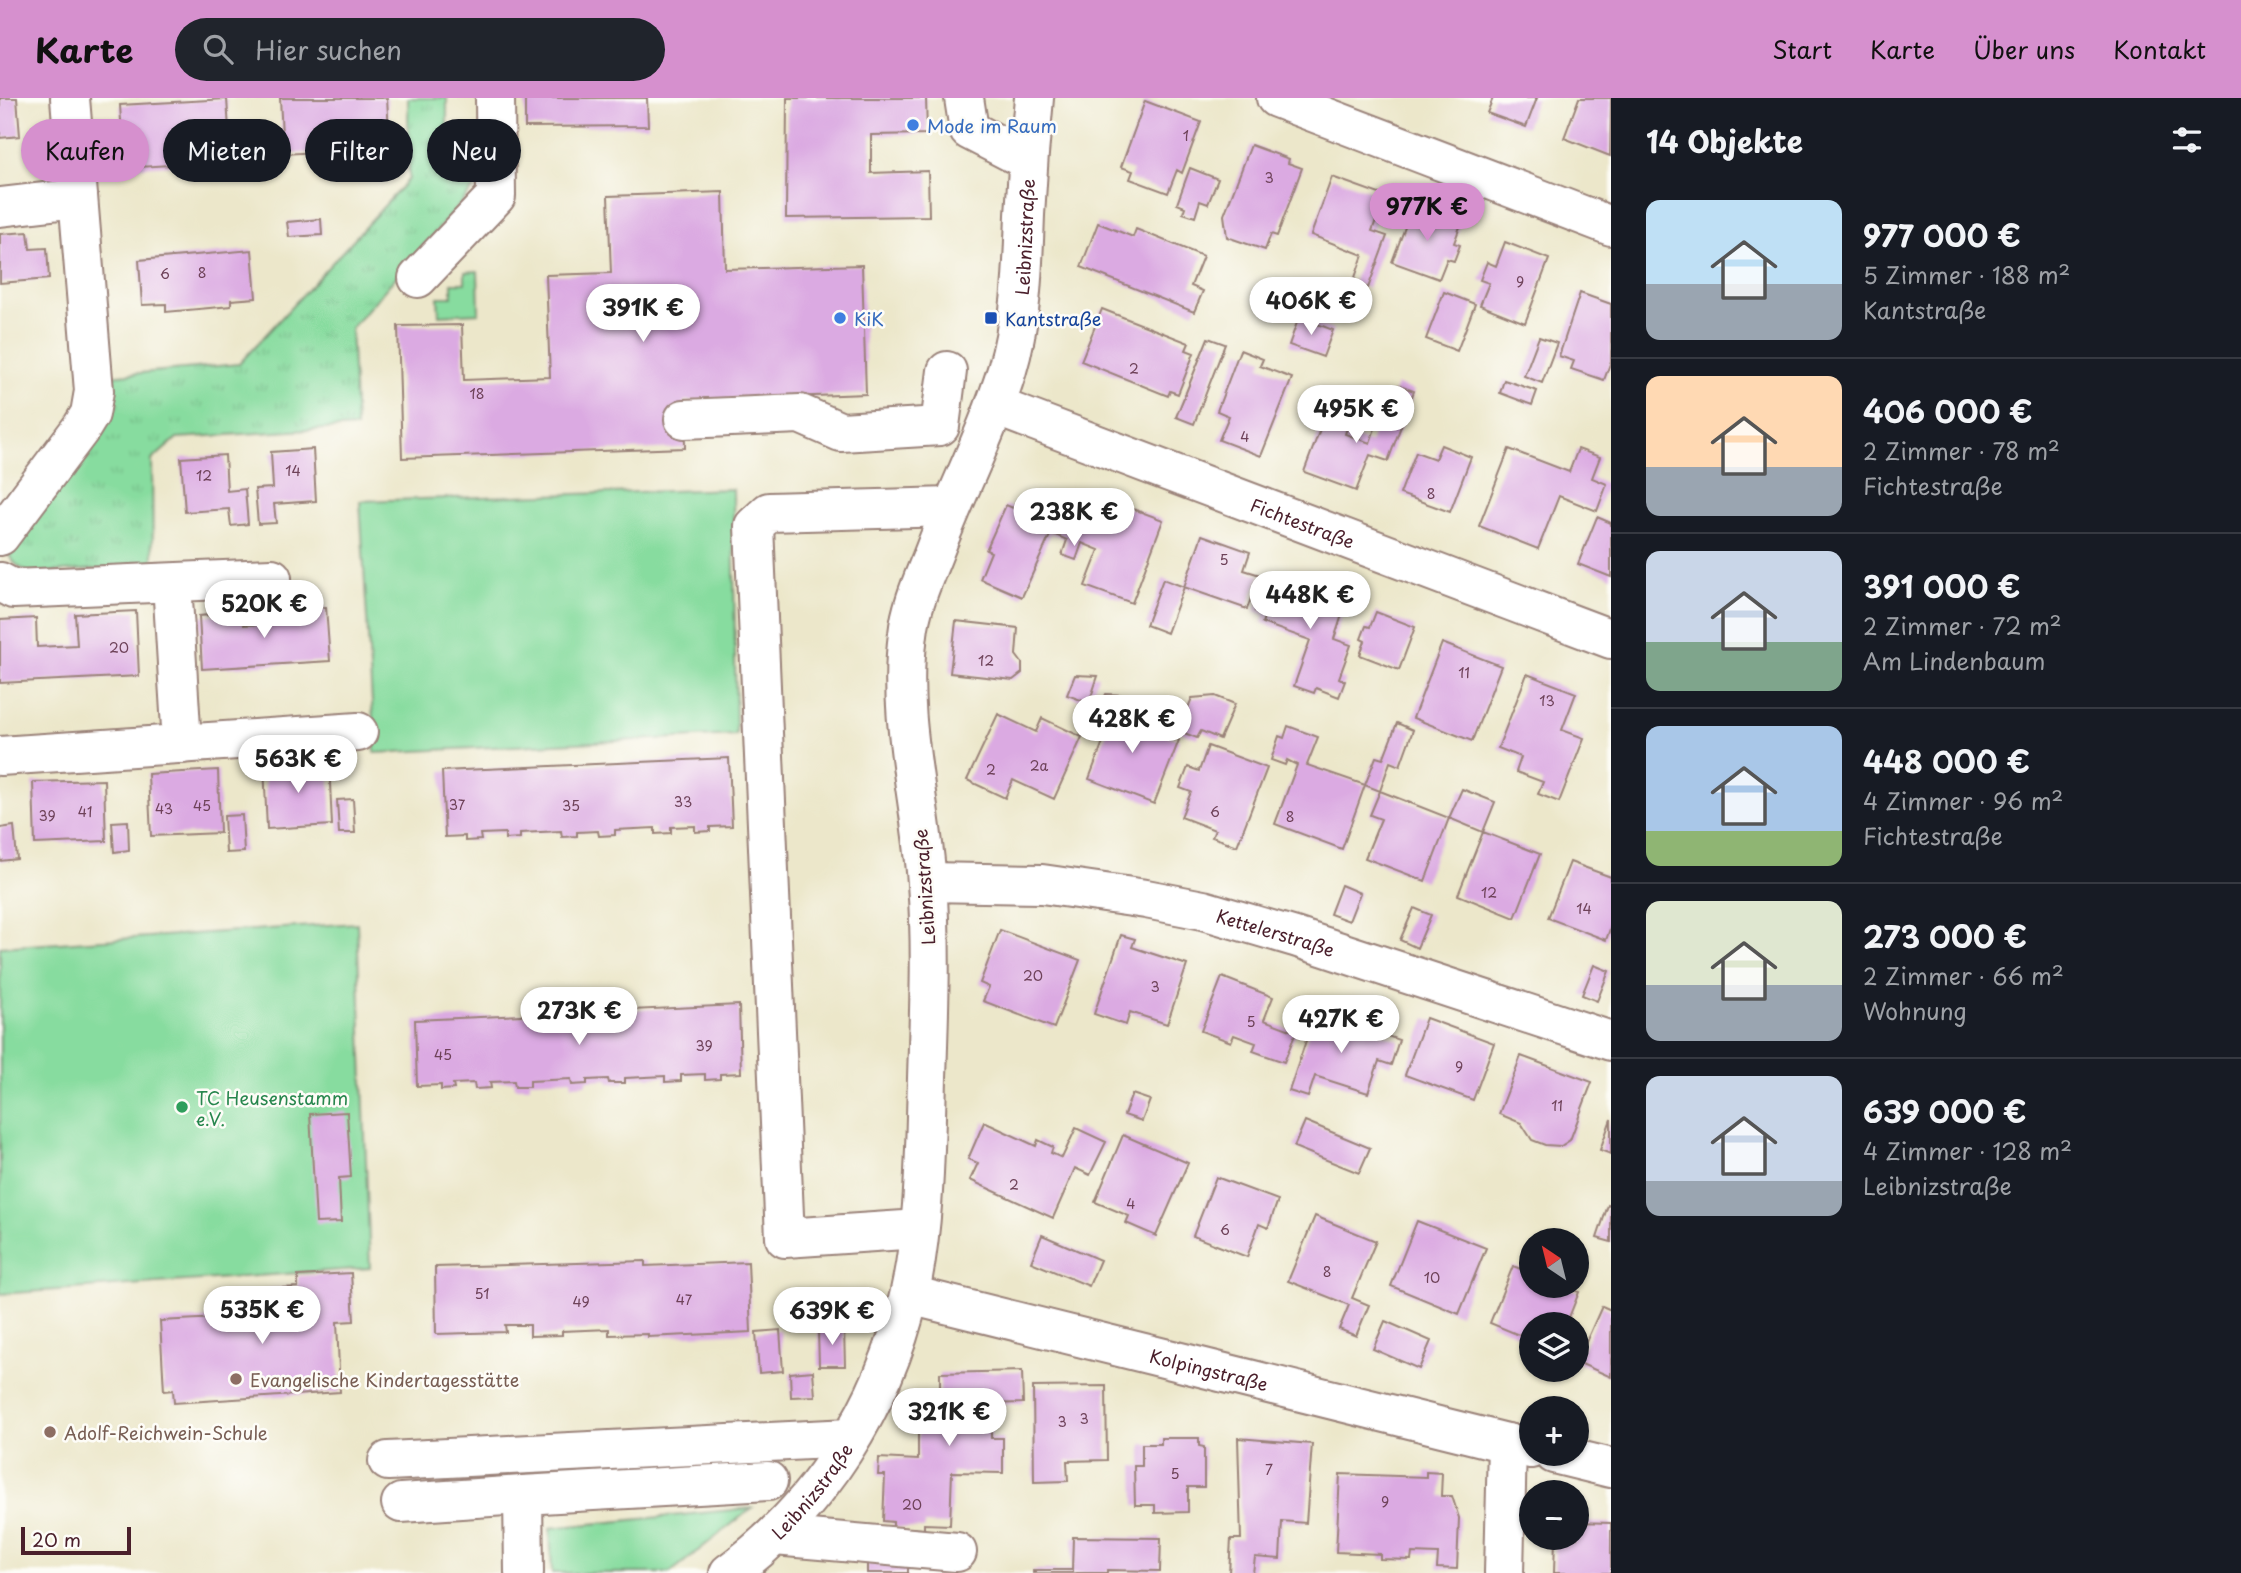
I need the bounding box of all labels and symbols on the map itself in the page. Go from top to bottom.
place label: Mode im Raum [927,112,1057,139]
marker: Mode im Raum [905,117,921,133]
house number: 1 [1183,125,1189,146]
house number: 3 [1264,167,1274,188]
street label: Leibnizstraße [1007,178,1041,296]
pin: 977K € [1370,184,1484,243]
house number: 8 [198,262,206,283]
house number: 6 [160,263,170,284]
house number: 9 [1516,271,1524,292]
pin: 406K € [1254,278,1368,337]
pin: 391K € [586,285,700,344]
place label: KiK [854,305,884,332]
place label: Kantstraße [1005,305,1101,332]
marker: KiK [832,310,848,326]
marker: Kantstraße [983,310,999,326]
house number: 2 [1129,358,1139,379]
house number: 18 [469,383,485,404]
pin: 495K € [1299,386,1413,445]
house number: 4 [1240,426,1250,447]
house number: 14 [285,460,301,481]
house number: 12 [196,465,212,486]
house number: 8 [1427,483,1435,504]
pin: 238K € [1017,489,1131,548]
street label: Fichtestraße [1247,490,1359,554]
house number: 5 [1219,549,1229,570]
pin: 448K € [1253,572,1367,631]
pin: 520K € [207,580,321,640]
house number: 20 [109,637,129,658]
house number: 12 [978,650,994,671]
house number: 11 [1458,662,1470,683]
house number: 13 [1539,690,1555,711]
pin: 428K € [1075,696,1189,755]
pin: 563K € [241,736,355,795]
house number: 2a [1030,755,1048,776]
house number: 2 [986,759,996,780]
house number: 33 [674,791,692,812]
house number: 37 [449,794,466,815]
house number: 45 [193,795,211,816]
house number: 35 [562,795,580,816]
house number: 43 [155,798,173,819]
house number: 41 [78,801,92,822]
house number: 6 [1210,801,1220,822]
house number: 39 [38,805,56,826]
house number: 8 [1286,806,1294,827]
street label: Leibnizstraße [906,828,942,946]
house number: 12 [1481,882,1497,903]
house number: 14 [1576,898,1592,919]
street label: Kettelerstraße [1213,901,1338,963]
house number: 20 [1023,965,1043,986]
house number: 3 [1150,976,1160,997]
pin: 273K € [522,988,636,1047]
pin: 427K € [1284,996,1398,1055]
house number: 5 [1246,1011,1256,1032]
house number: 39 [695,1035,713,1056]
house number: 45 [434,1044,452,1065]
house number: 9 [1455,1056,1463,1077]
place label: TC Heusenstamm e.V. [196,1084,348,1132]
house number: 11 [1551,1095,1563,1116]
marker: TC Heusenstamm e.V. [174,1099,190,1115]
house number: 2 [1009,1174,1019,1195]
house number: 4 [1126,1193,1136,1214]
house number: 6 [1220,1219,1230,1240]
north arrow [1519,1228,1589,1298]
house number: 8 [1323,1261,1331,1282]
house number: 10 [1424,1267,1440,1288]
house number: 51 [475,1283,489,1304]
pin: 535K € [205,1286,319,1346]
pin: 639K € [775,1288,889,1347]
house number: 47 [676,1289,693,1310]
house number: 49 [572,1291,590,1312]
street label: Kolpingstraße [1147,1341,1271,1397]
place label: Evangelische Kindertagesstätte [250,1366,519,1393]
marker: Evangelische Kindertagesstätte [228,1371,244,1387]
pin: 321K € [892,1388,1006,1448]
house number: 3 [1079,1408,1089,1429]
house number: 3 [1057,1411,1067,1432]
place label: Adolf-Reichwein-Schule [64,1419,268,1446]
marker: Adolf-Reichwein-Schule [42,1424,58,1440]
street label: Leibnizstraße [765,1438,858,1545]
house number: 7 [1265,1459,1273,1480]
house number: 5 [1170,1463,1180,1484]
house number: 9 [1381,1491,1389,1512]
house number: 20 [902,1494,922,1515]
scale bar [21,1524,131,1556]

